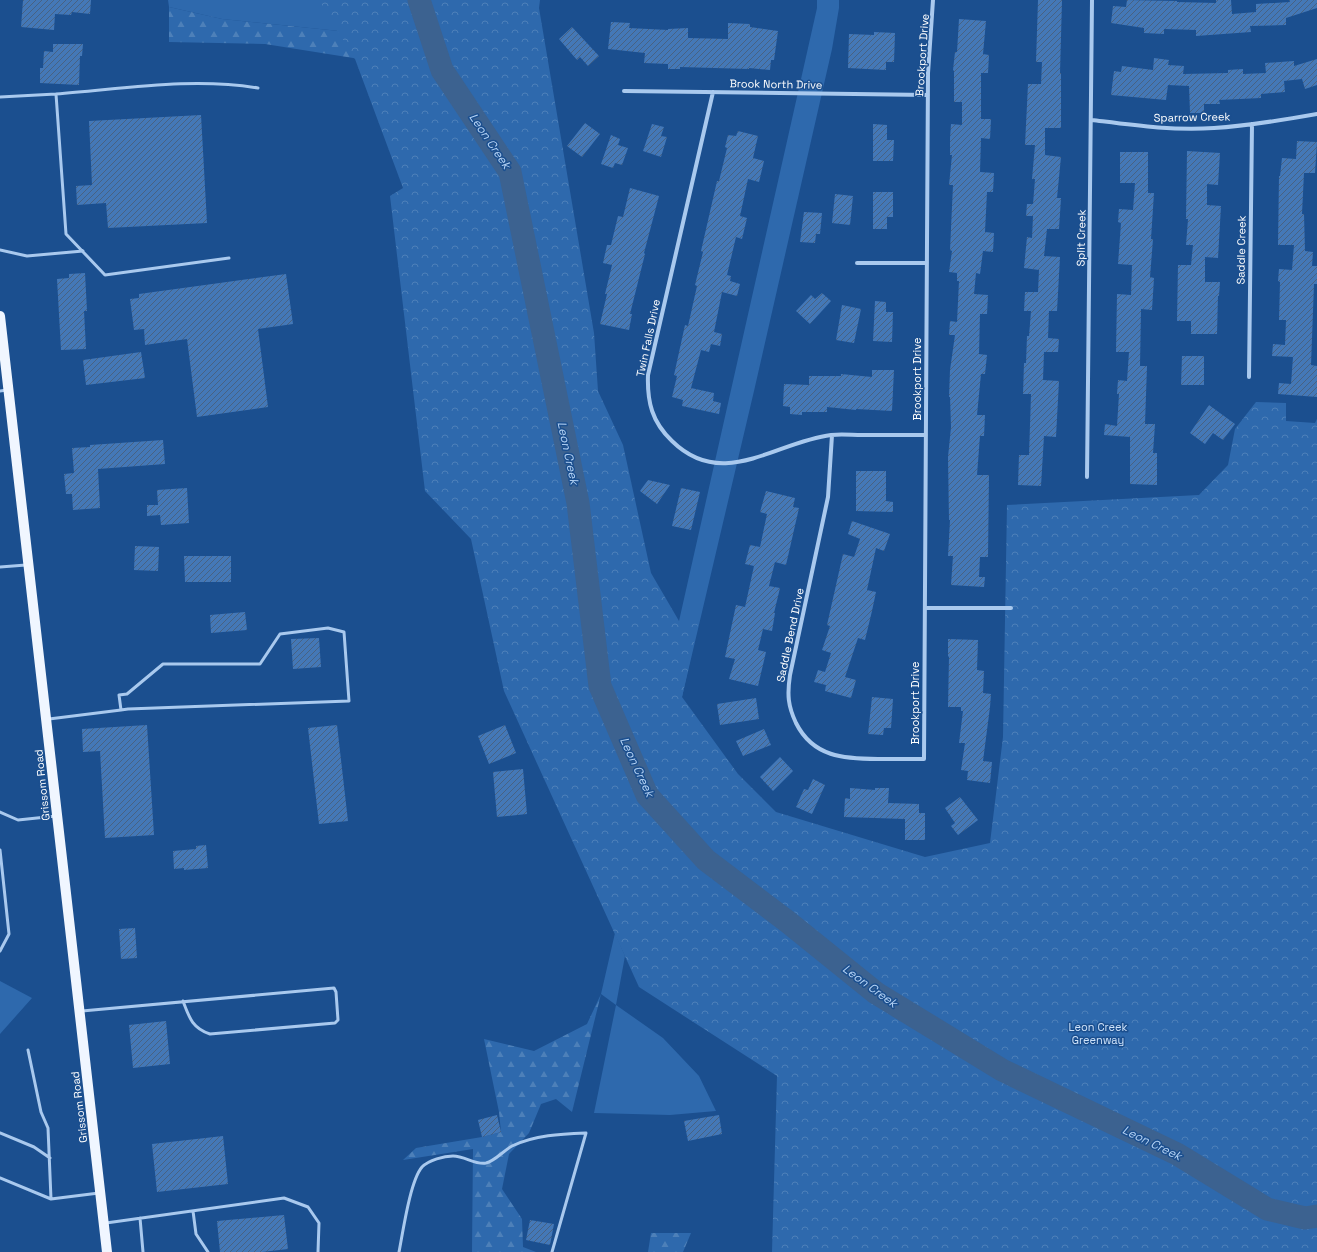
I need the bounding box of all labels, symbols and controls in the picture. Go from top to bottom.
street label: Brookport Drive [912,13,932,97]
street label: Brook North Drive [729,76,823,92]
street label: Sparrow Creek [1154,109,1230,125]
water label: Leon Creek [465,110,515,173]
street label: Split Creek [1074,209,1088,267]
street label: Saddle Creek [1233,215,1249,285]
street label: Twin Falls Drive [633,298,663,378]
street label: Brookport Drive [910,337,924,421]
water label: Leon Creek [554,420,583,488]
street label: Saddle Bend Drive [773,587,807,683]
street label: Brookport Drive [908,661,922,745]
water label: Leon Creek [616,735,658,801]
street label: Grissom Road [31,749,53,821]
water label: Leon Creek [839,961,902,1012]
park label: Leon Creek Greenway [1069,1020,1127,1047]
street label: Grissom Road [68,1071,90,1143]
water label: Leon Creek [1120,1122,1186,1165]

